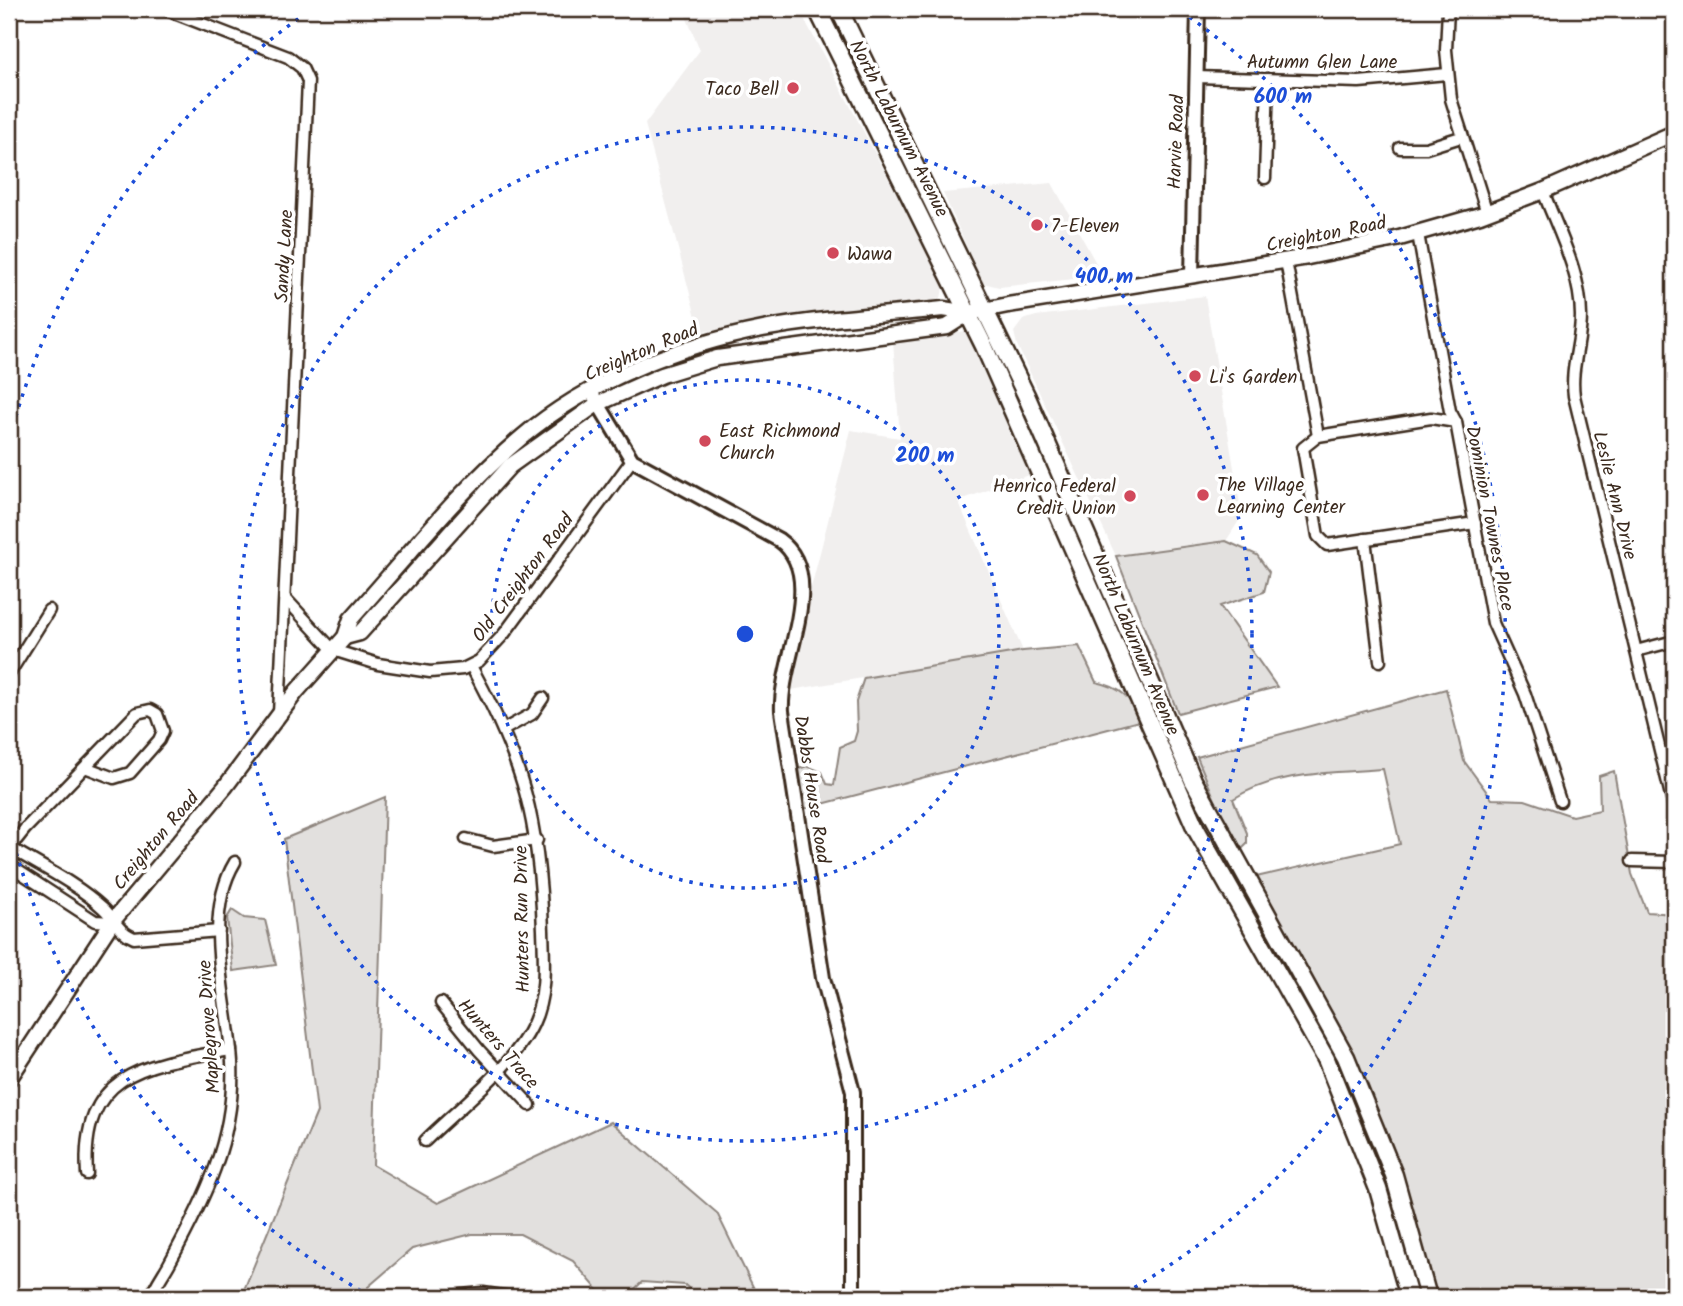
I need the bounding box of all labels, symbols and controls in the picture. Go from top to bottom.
street label: North Laburnum Avenue [840,35,956,223]
street label: Autumn Glen Lane [1247,48,1398,78]
place label: Taco Bell [705,75,779,105]
marker: Taco Bell [785,80,801,96]
text: 600 m [1254,81,1312,114]
street label: Harvie Road [1160,94,1194,190]
street label: Sandy Lane [268,208,302,303]
street label: Creighton Road [1264,209,1390,261]
place label: 7-Eleven [1051,212,1120,242]
marker: 7-Eleven [1029,217,1045,233]
place label: Wawa [847,240,892,270]
marker: Wawa [825,245,841,261]
text: 400 m [1075,261,1133,294]
street label: Creighton Road [580,315,704,390]
place label: Li's Garden [1209,363,1297,393]
marker: Li's Garden [1187,368,1203,384]
place label: East Richmond Church [719,417,840,469]
street label: Dominion Townes Place [1456,423,1522,614]
street label: Leslie Ann Drive [1584,428,1645,563]
marker: East Richmond Church [697,433,713,449]
text: 200 m [895,440,955,473]
place label: The Village Learning Center [1217,471,1347,523]
place label: Henrico Federal Credit Union [993,472,1116,524]
marker: The Village Learning Center [1195,487,1211,503]
marker: Henrico Federal Credit Union [1122,488,1138,504]
street label: Old Creighton Road [465,507,583,649]
street label: North Laburnum Avenue [1083,549,1187,741]
centre of rings [733,622,757,646]
street label: Dabbs House Road [785,713,838,866]
street label: Creighton Road [106,785,207,898]
street label: Hunters Run Drive [507,845,539,993]
street label: Maplegrove Drive [190,959,230,1095]
street label: Hunters Trace [449,992,546,1097]

